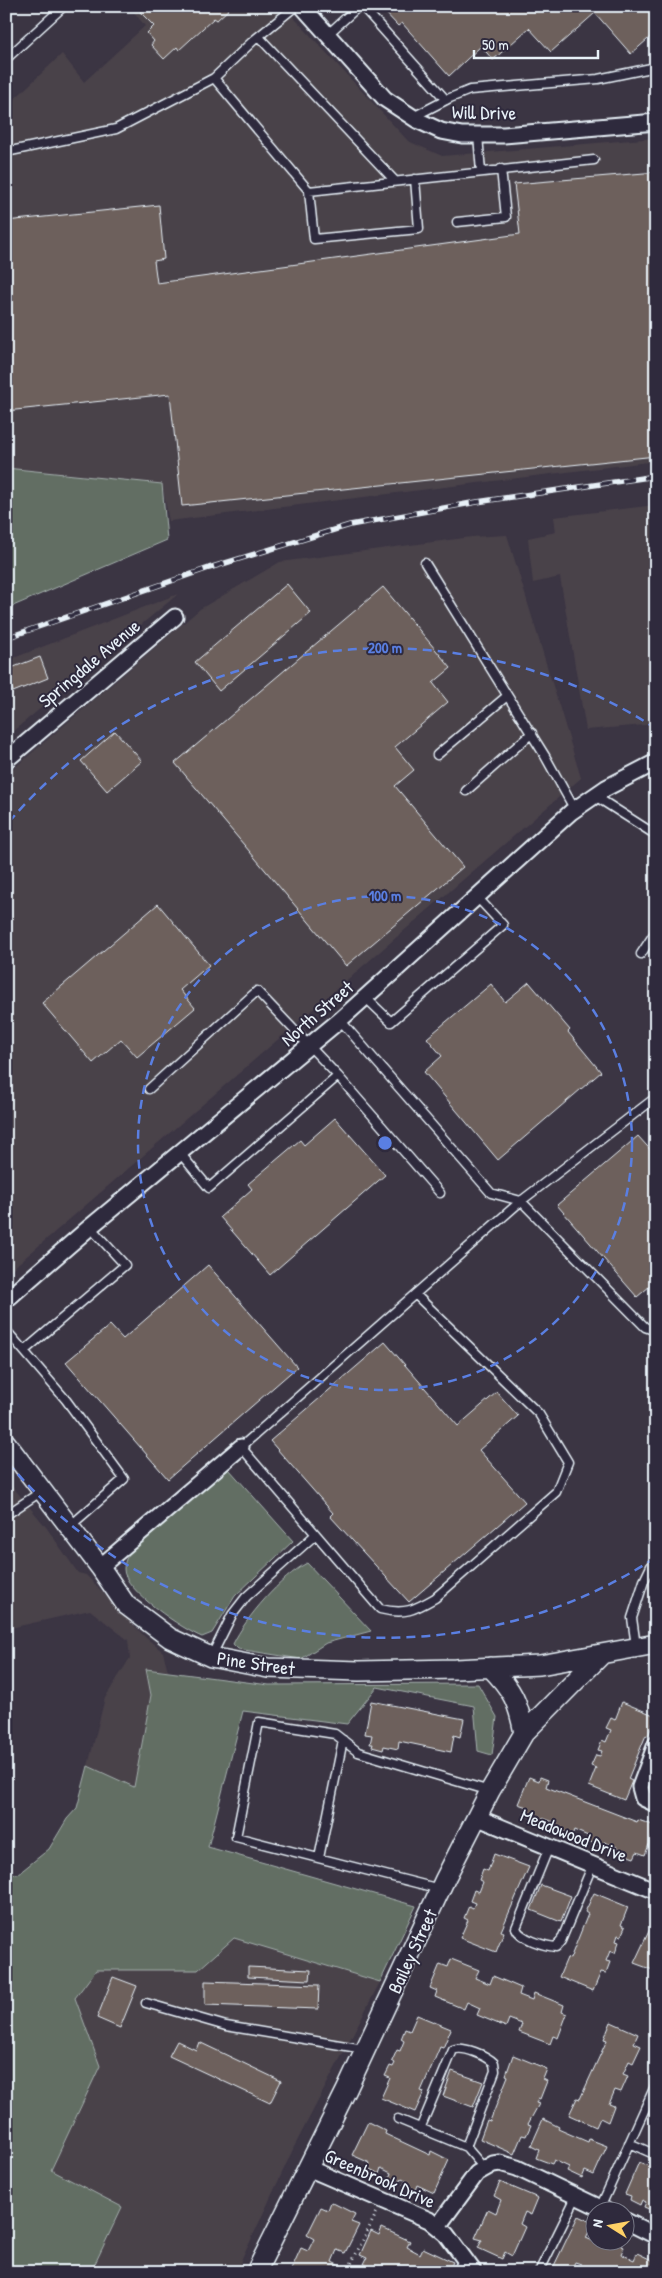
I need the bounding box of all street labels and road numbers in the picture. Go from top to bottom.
street label: Will Drive [452,98,517,126]
street label: Springdale Avenue [33,612,146,713]
street label: North Street [275,974,359,1052]
street label: Pine Street [215,1645,297,1681]
street label: Meadowood Drive [517,1802,632,1868]
street label: Bailey Street [381,1904,443,1998]
street label: Greenbrook Drive [321,2142,440,2214]

